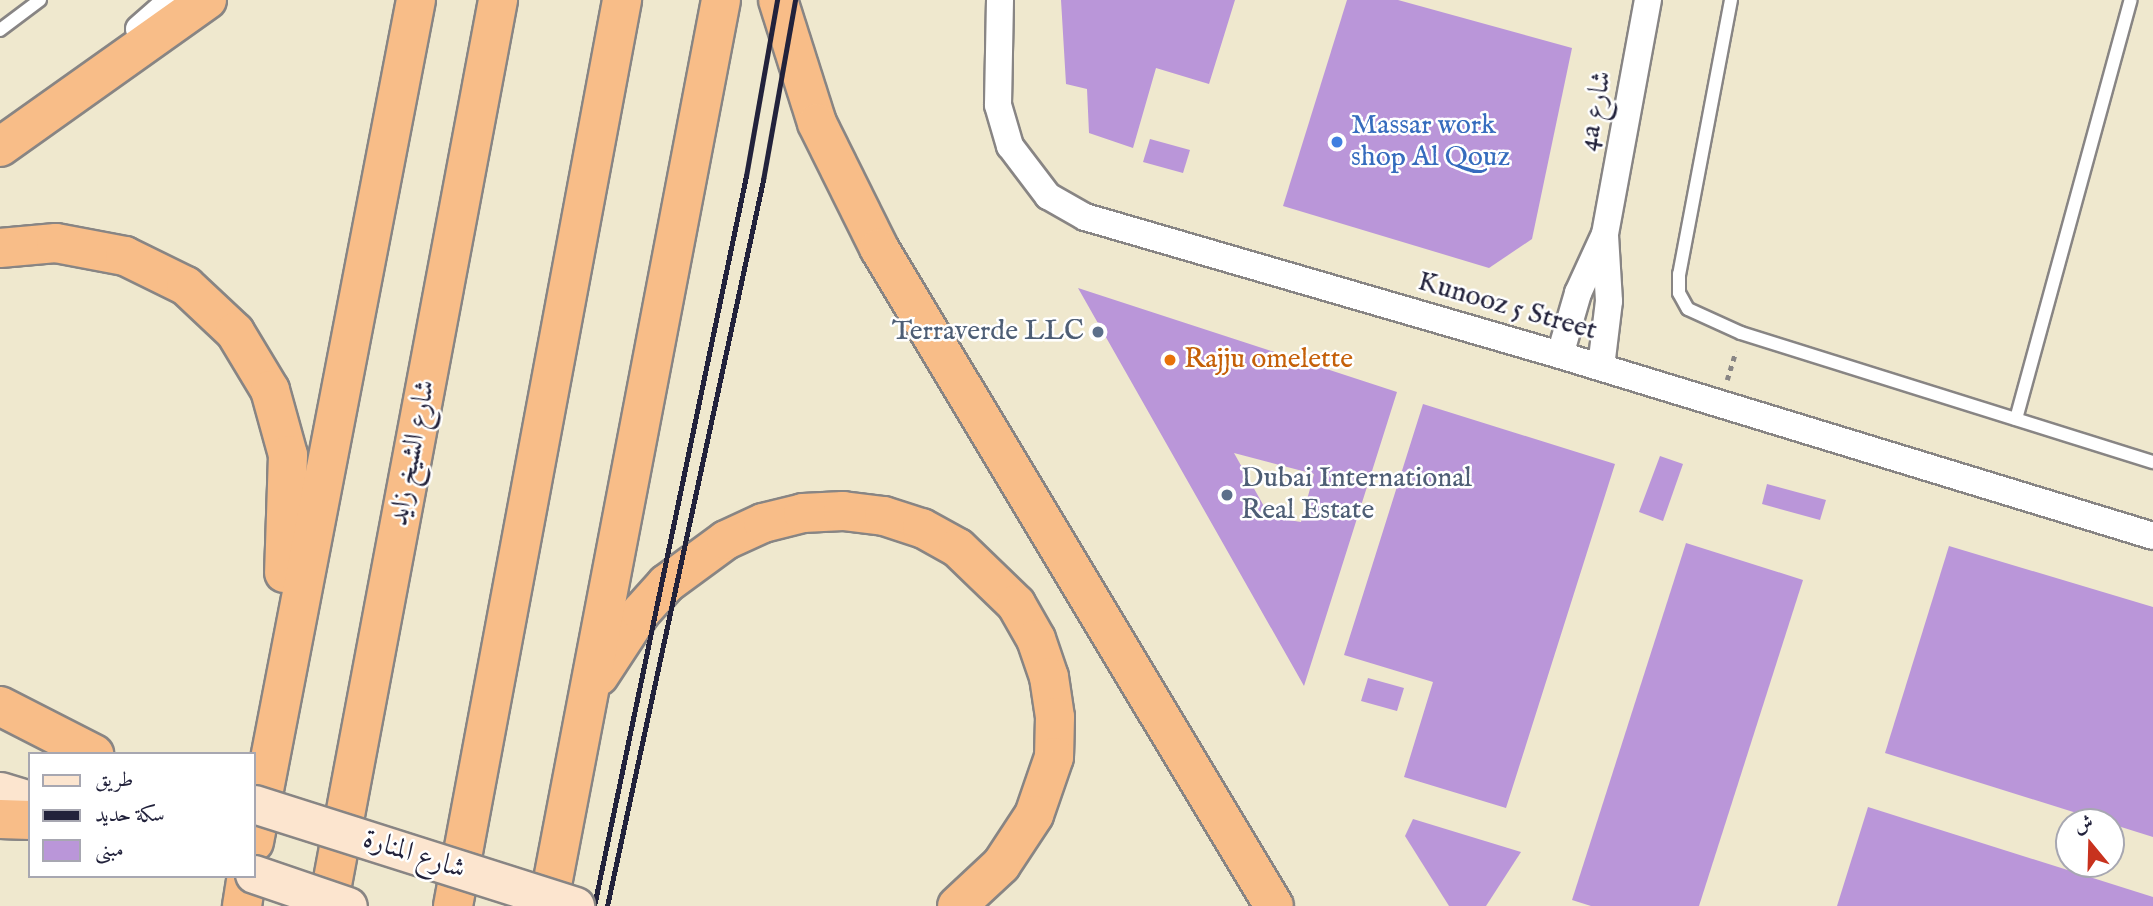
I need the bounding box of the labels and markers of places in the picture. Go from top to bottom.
place label: Massar work shop Al Qouz [1351,109,1510,175]
marker: Massar work shop Al Qouz [1329,134,1345,150]
place label: Terraverde LLC [892,315,1084,349]
marker: Terraverde LLC [1090,324,1106,340]
place label: Rajju omelette [1184,343,1353,377]
marker: Rajju omelette [1162,352,1178,368]
place label: Dubai International Real Estate [1241,462,1472,528]
marker: Dubai International Real Estate [1219,487,1235,503]

